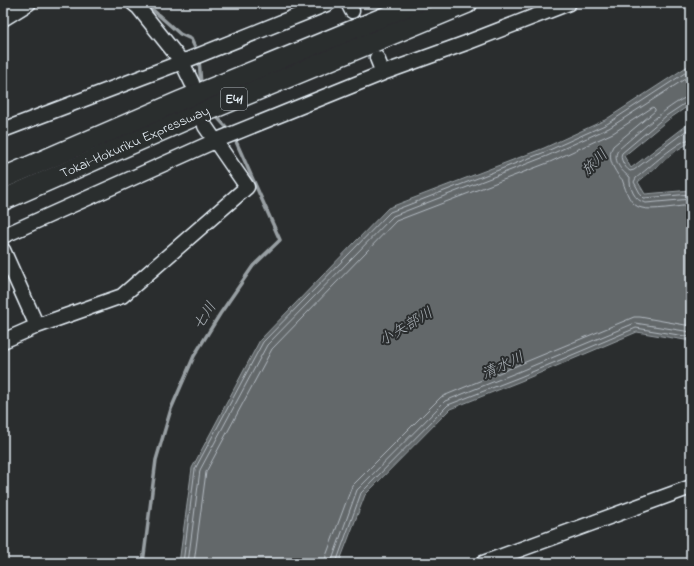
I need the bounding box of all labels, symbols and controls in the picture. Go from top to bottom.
road number: E41 [221,88,247,110]
street label: Tokai-Hokuriku Expressway [57,100,213,184]
water label: 旅川 [577,145,613,181]
water label: 七川 [188,297,222,335]
water label: 小矢部川 [375,302,437,352]
water label: 清水川 [478,347,528,385]

